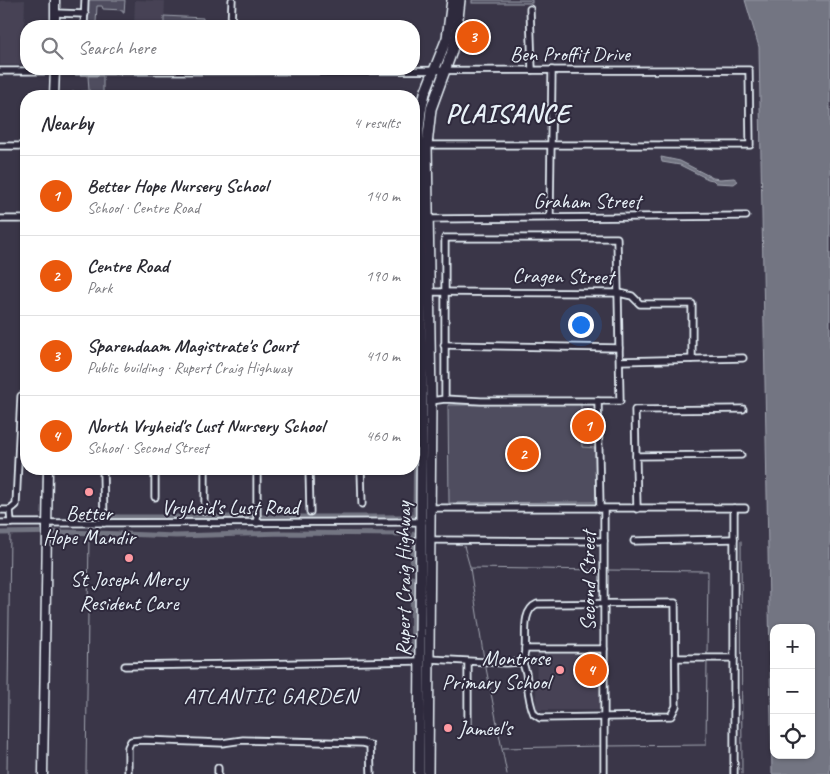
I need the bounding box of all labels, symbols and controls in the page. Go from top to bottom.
pin: 3 [457,18,489,56]
search box [20,20,420,75]
icon: search [38,34,66,62]
text: Search here [78,36,155,60]
street label: Ben Proffit Drive [510,41,632,67]
district label: PLAISANCE [446,97,573,130]
text: Nearby [40,110,93,136]
text: 4 results [353,113,400,133]
text: Better Hope Nursery School [87,174,268,198]
text: 1 [52,186,60,206]
text: 140 m [366,186,400,206]
street label: Graham Street [533,188,644,214]
text: School · Centre Road [87,198,200,218]
text: Centre Road [87,254,168,278]
street label: Cragen Street [512,262,617,290]
text: 2 [52,266,60,286]
text: 190 m [366,266,400,286]
text: Park [87,278,112,298]
your location [568,312,594,338]
text: Sparendaam Magistrate's Court [87,334,297,358]
text: 3 [52,346,60,366]
text: 410 m [366,346,400,366]
text: Public building · Rupert Craig Highway [87,358,292,378]
pin: 1 [572,407,604,445]
text: North Vryheid's Lust Nursery School [87,414,324,438]
text: 4 [52,426,60,446]
text: 460 m [366,426,400,446]
pin: 2 [507,435,539,473]
text: School · Second Street [87,438,208,458]
marker: Better Hope Mandir [83,486,95,498]
street label: Vryheid's Lust Road [161,494,303,520]
place label: Better Hope Mandir [43,500,137,550]
street label: Rupert Craig Highway [390,500,416,656]
street label: Second Street [575,528,601,631]
marker: St Joseph Mercy Resident Care [123,552,135,564]
place label: St Joseph Mercy Resident Care [70,566,190,616]
map controls [770,624,815,759]
button: + [770,624,815,669]
place label: Montrose Primary School [442,645,553,695]
pin: 4 [575,651,607,689]
marker: Montrose Primary School [554,664,566,676]
button: − [770,669,815,714]
district label: ATLANTIC GARDEN [184,682,361,710]
button: locate [770,714,815,759]
place label: Jameel's [457,715,514,741]
marker: Jameel's [442,722,454,734]

